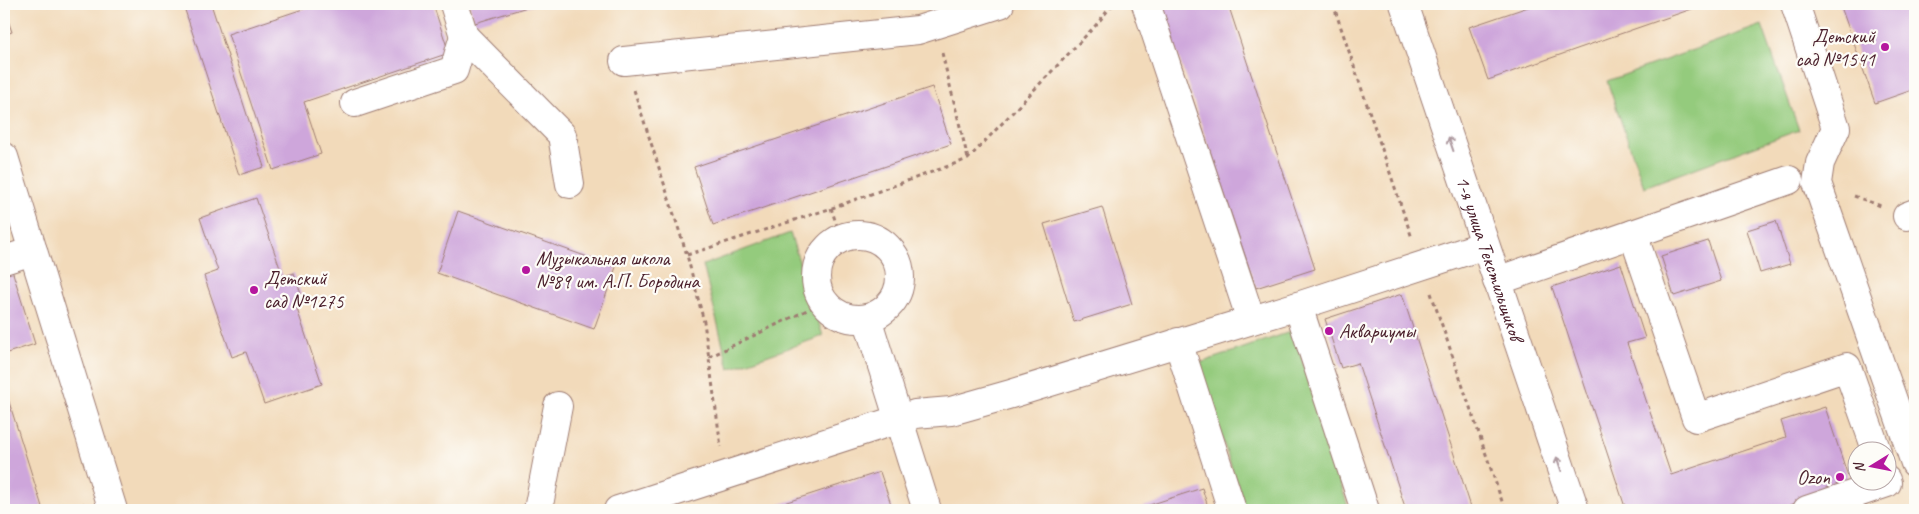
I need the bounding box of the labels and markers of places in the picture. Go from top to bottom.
place label: Детский сад №1541 [1795,24,1877,72]
marker: Детский сад №1541 [1879,41,1891,53]
place label: Музыкальная школа №89 им. А.П. Бородина [536,246,700,294]
marker: Музыкальная школа №89 им. А.П. Бородина [520,264,532,276]
place label: Детский сад №1275 [264,266,345,314]
marker: Детский сад №1275 [248,284,260,296]
place label: Аквариумы [1339,319,1416,344]
marker: Аквариумы [1323,325,1335,337]
place label: Ozon [1797,465,1831,490]
marker: Ozon [1834,471,1846,483]

